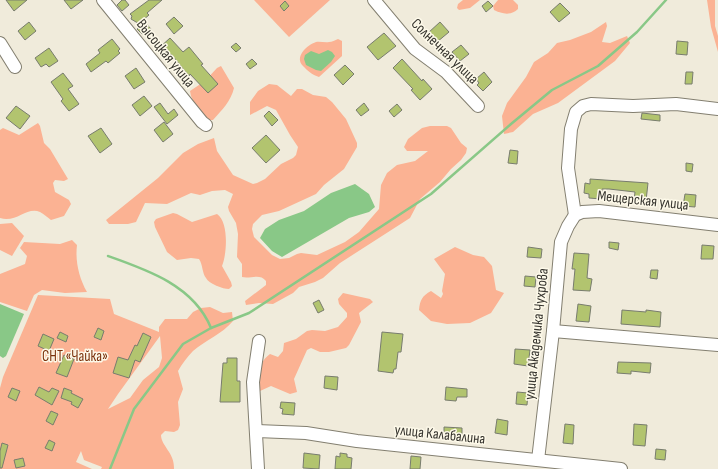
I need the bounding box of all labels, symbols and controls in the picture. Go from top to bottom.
street label: Солнечная улица [407,14,483,88]
street label: Высоцкая улица [132,15,199,92]
street label: Мещерская улица [596,186,690,215]
street label: улица Академика Чухрова [520,267,553,401]
park label: СНТ «Чайка» [42,347,108,366]
street label: улица Калабалина [394,420,486,449]

